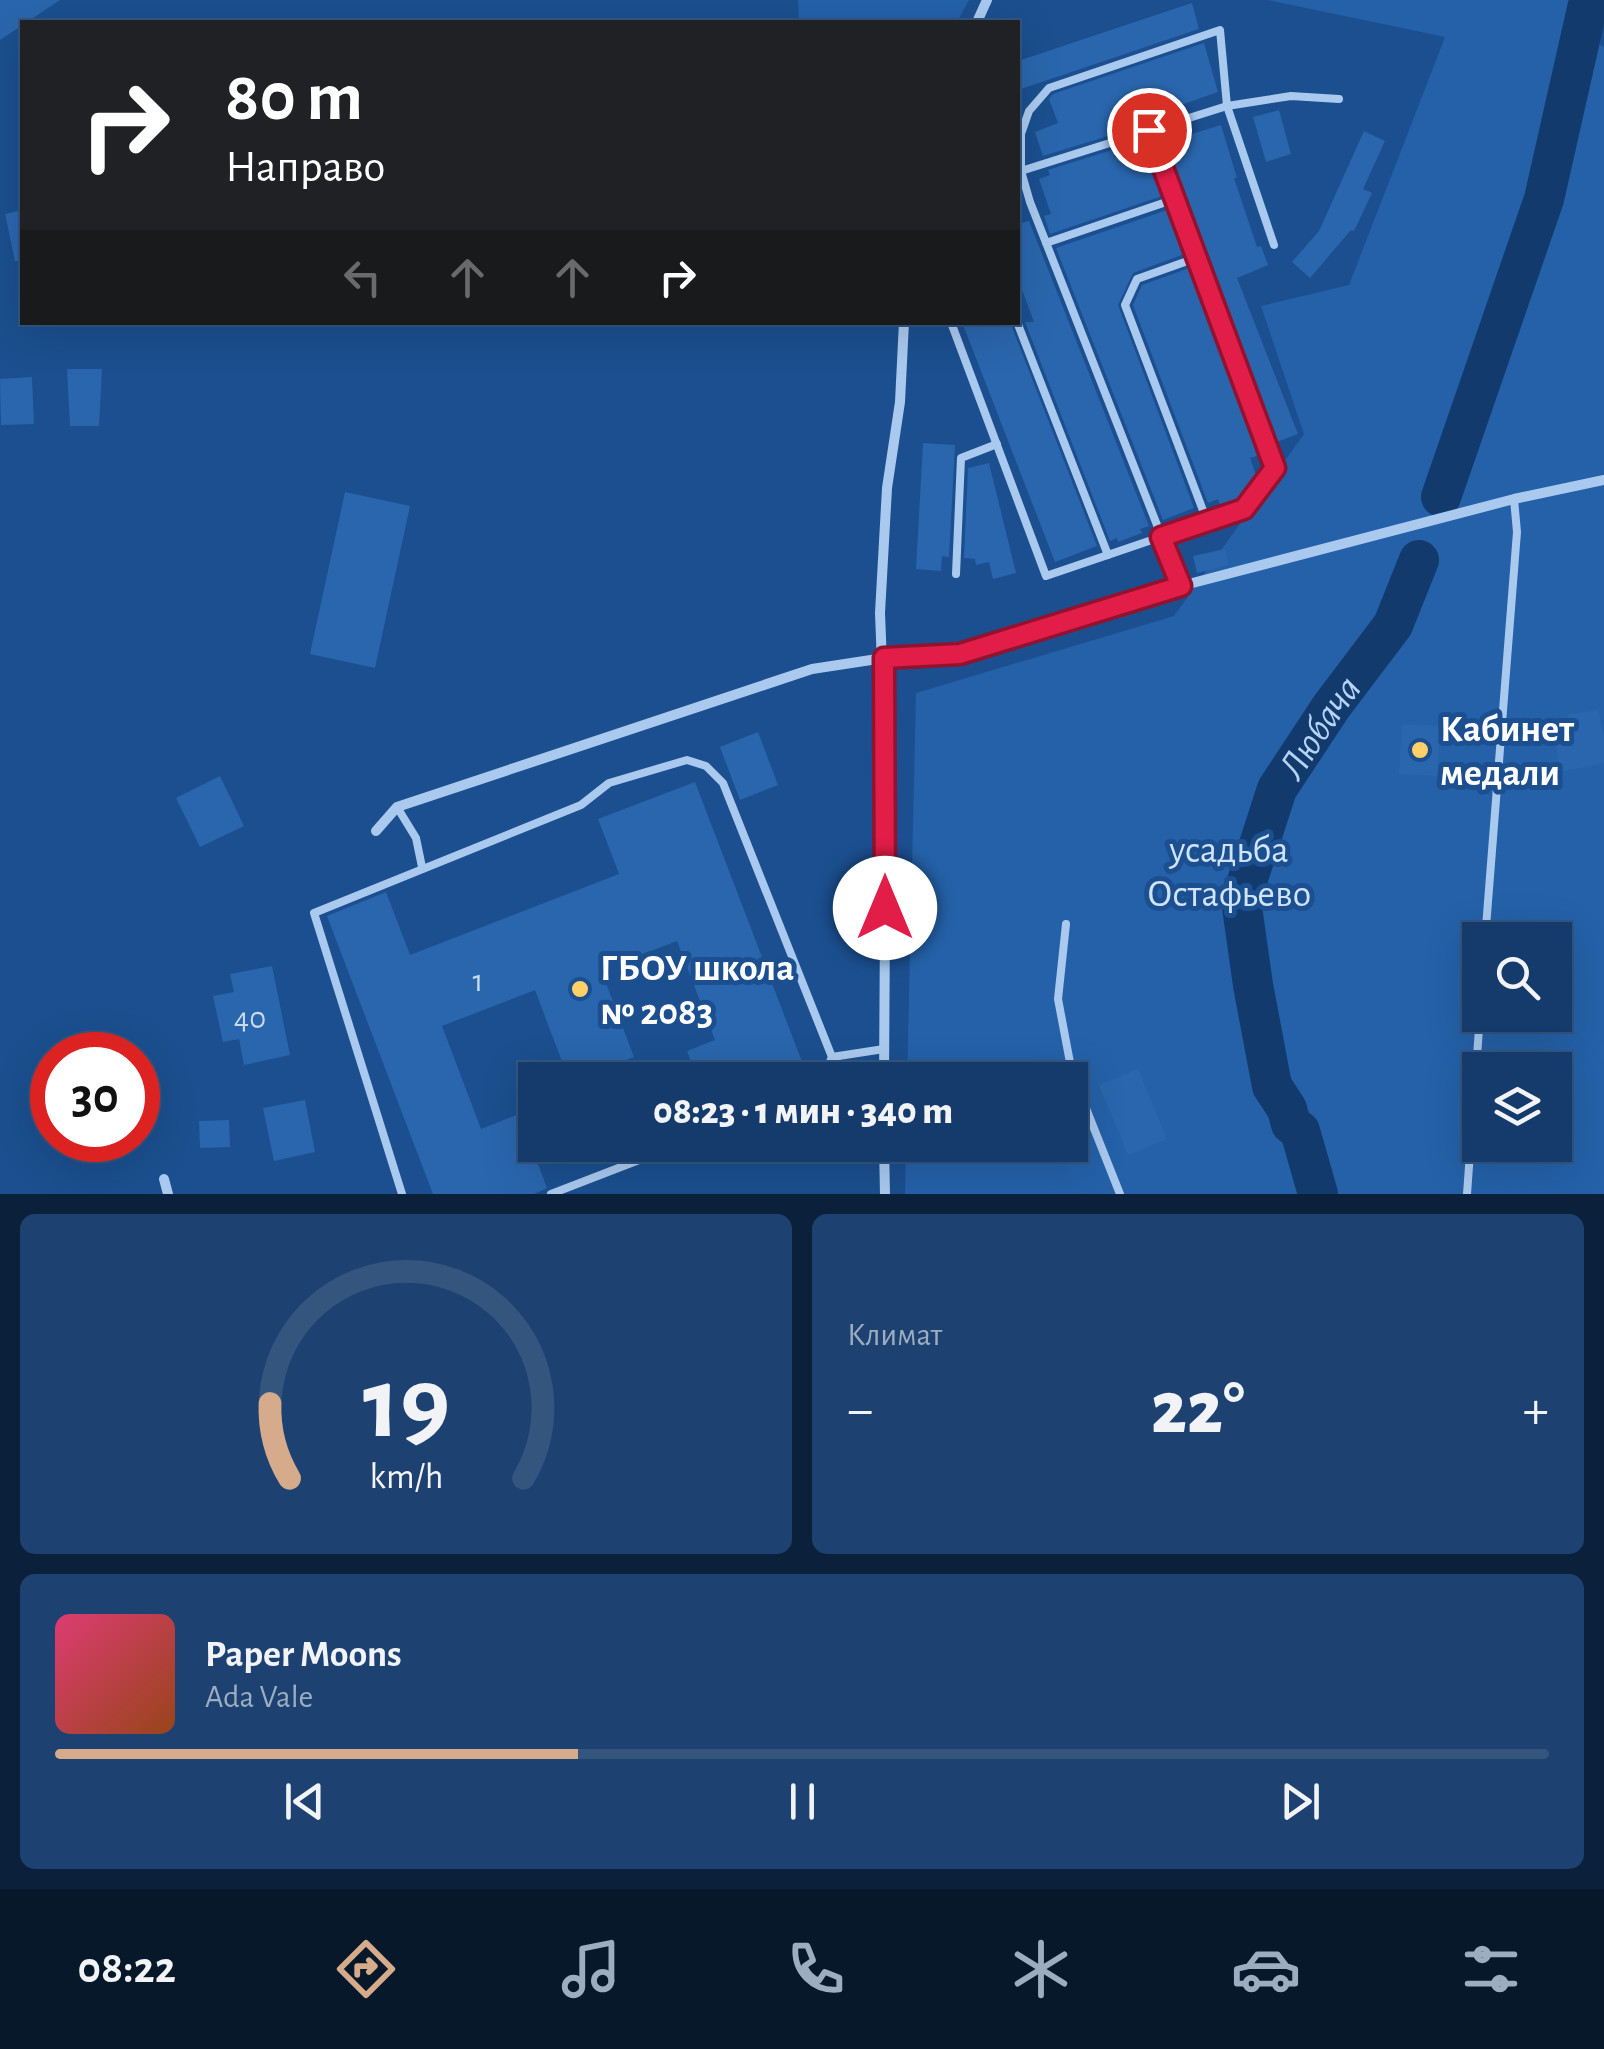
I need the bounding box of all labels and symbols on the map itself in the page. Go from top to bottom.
pin [1107,88,1192,173]
water label: Любача [1271,669,1369,787]
place label: Кабинет медали [1440,711,1574,793]
marker: Кабинет медали [1409,739,1431,761]
park label: усадьба Остафьево [1147,832,1311,914]
position arrow [833,856,937,960]
place label: ГБОУ школа № 2083 [600,950,794,1032]
house number: 1 [472,965,484,997]
marker: ГБОУ школа № 2083 [569,978,591,1000]
house number: 40 [234,1002,266,1034]
speed limit sign: 30 [30,1032,160,1162]

